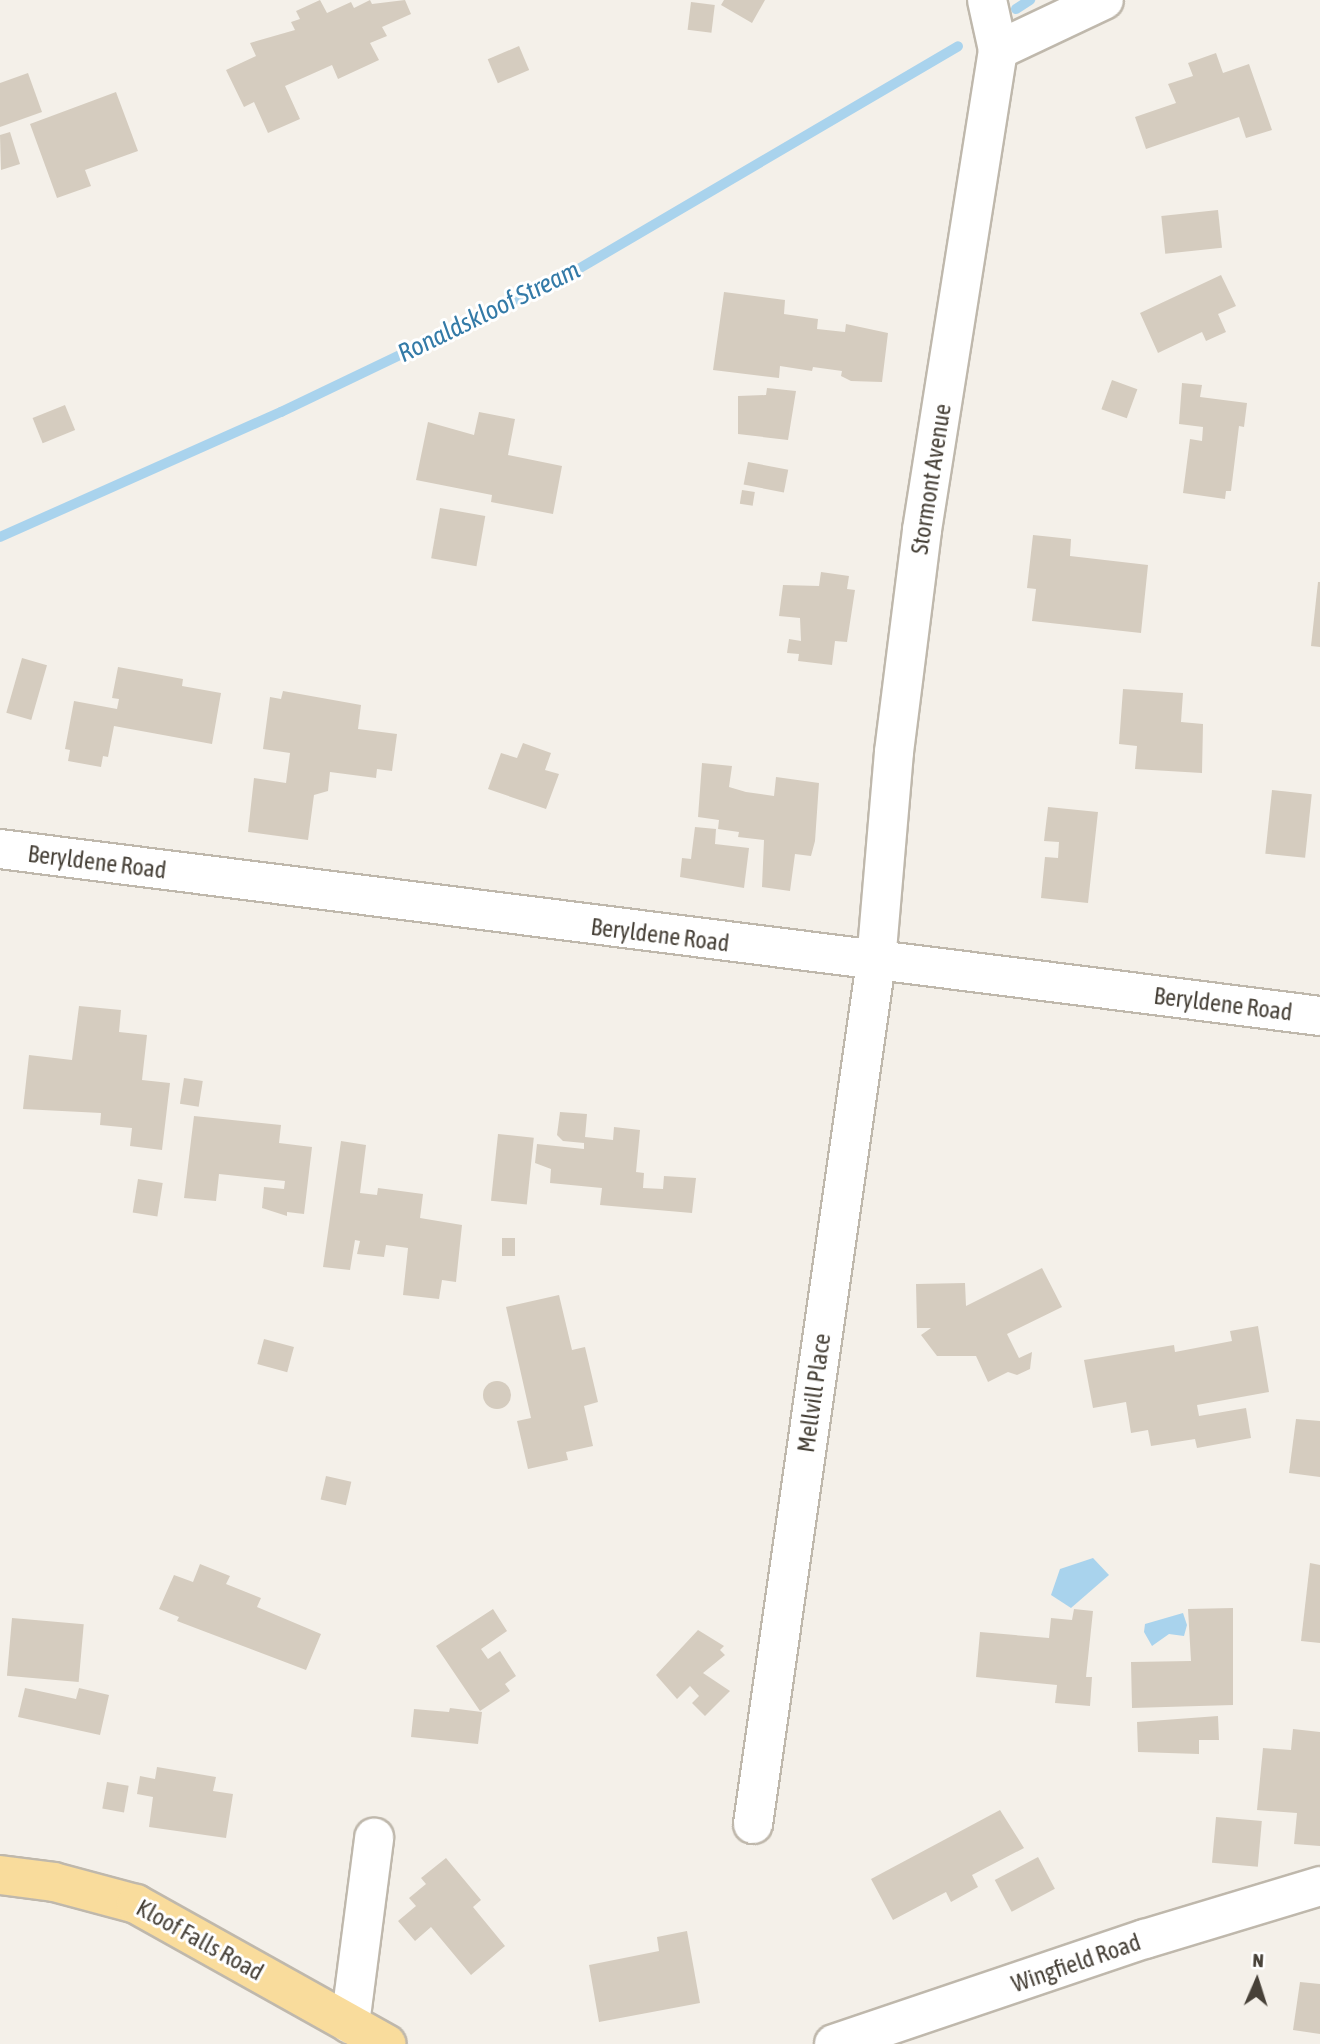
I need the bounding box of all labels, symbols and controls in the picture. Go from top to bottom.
water label: Ronaldskloof Stream [393,254,585,370]
street label: Stormont Avenue [905,402,957,556]
street label: Beryldene Road [26,839,168,885]
street label: Beryldene Road [589,912,731,958]
street label: Beryldene Road [1152,981,1294,1027]
street label: Mellvill Place [791,1332,837,1454]
street label: Kloof Falls Road [131,1893,269,1987]
street label: Wingfield Road [1008,1927,1144,1999]
north arrow [1222,1946,1292,2016]
text: N [1252,1949,1264,1971]

